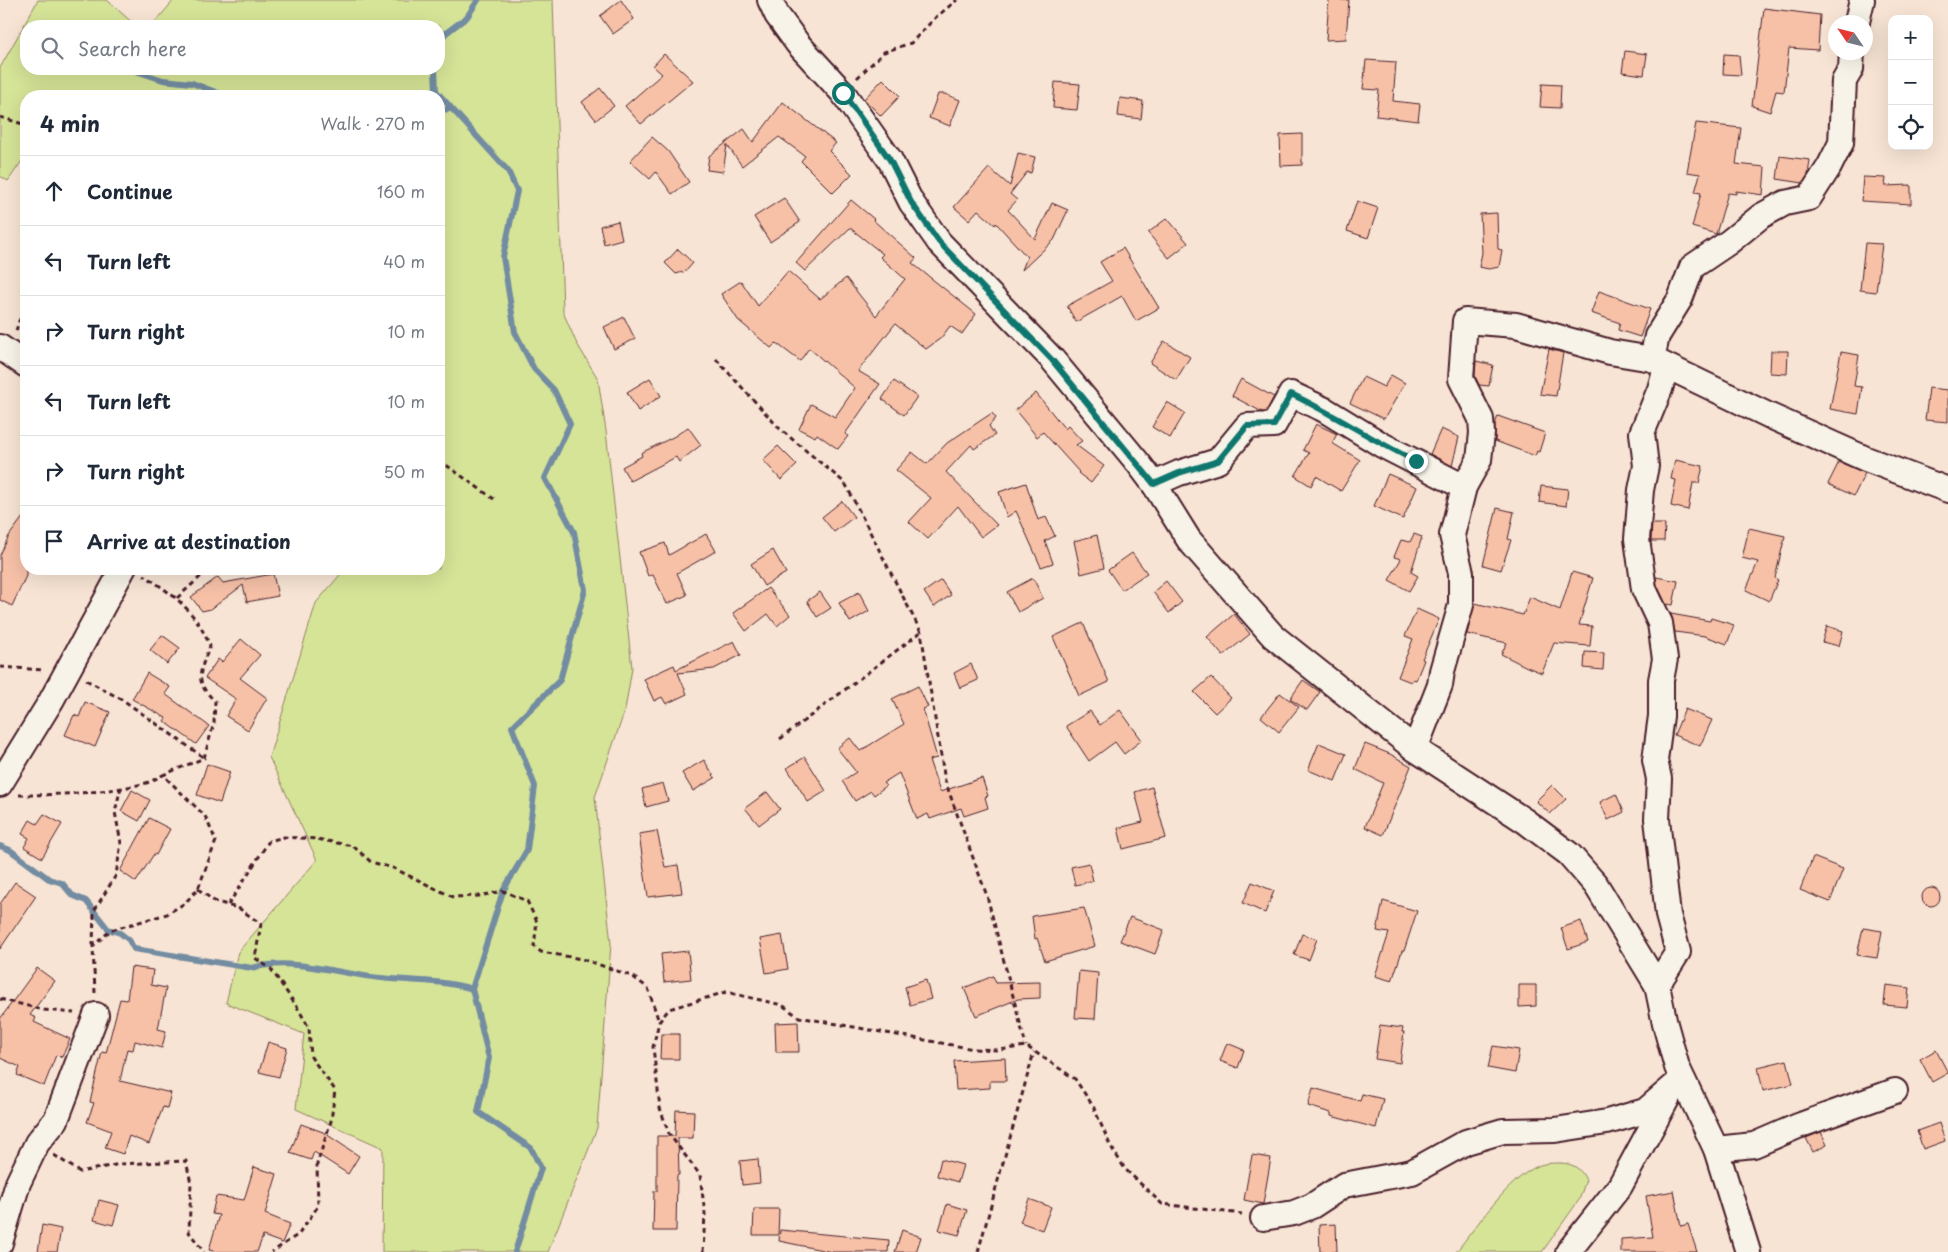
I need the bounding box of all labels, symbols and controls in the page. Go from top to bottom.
north arrow [1828,15,1873,60]
map controls [1888,15,1933,150]
button: + [1888,15,1933,60]
search box [20,20,445,75]
icon: search [38,34,66,62]
text: Search here [78,34,187,62]
button: − [1888,60,1933,105]
route start [832,82,855,105]
button: locate [1888,105,1933,150]
text: 4 min [40,107,100,139]
text: Walk · 270 m [321,111,425,135]
icon: ahead [40,177,68,205]
text: Continue [87,177,173,205]
text: 160 m [377,179,425,203]
icon: left [40,247,68,275]
text: Turn left [87,247,171,275]
text: 40 m [383,249,425,273]
icon: right [40,317,68,345]
text: Turn right [87,317,185,345]
text: 10 m [388,319,425,343]
icon: left [40,387,68,415]
text: Turn left [87,387,171,415]
text: 10 m [388,389,425,413]
route end [1405,450,1428,473]
icon: right [40,457,68,485]
text: Turn right [87,457,185,485]
text: 50 m [384,459,425,483]
icon: arrive [40,527,68,555]
text: Arrive at destination [87,527,291,555]

